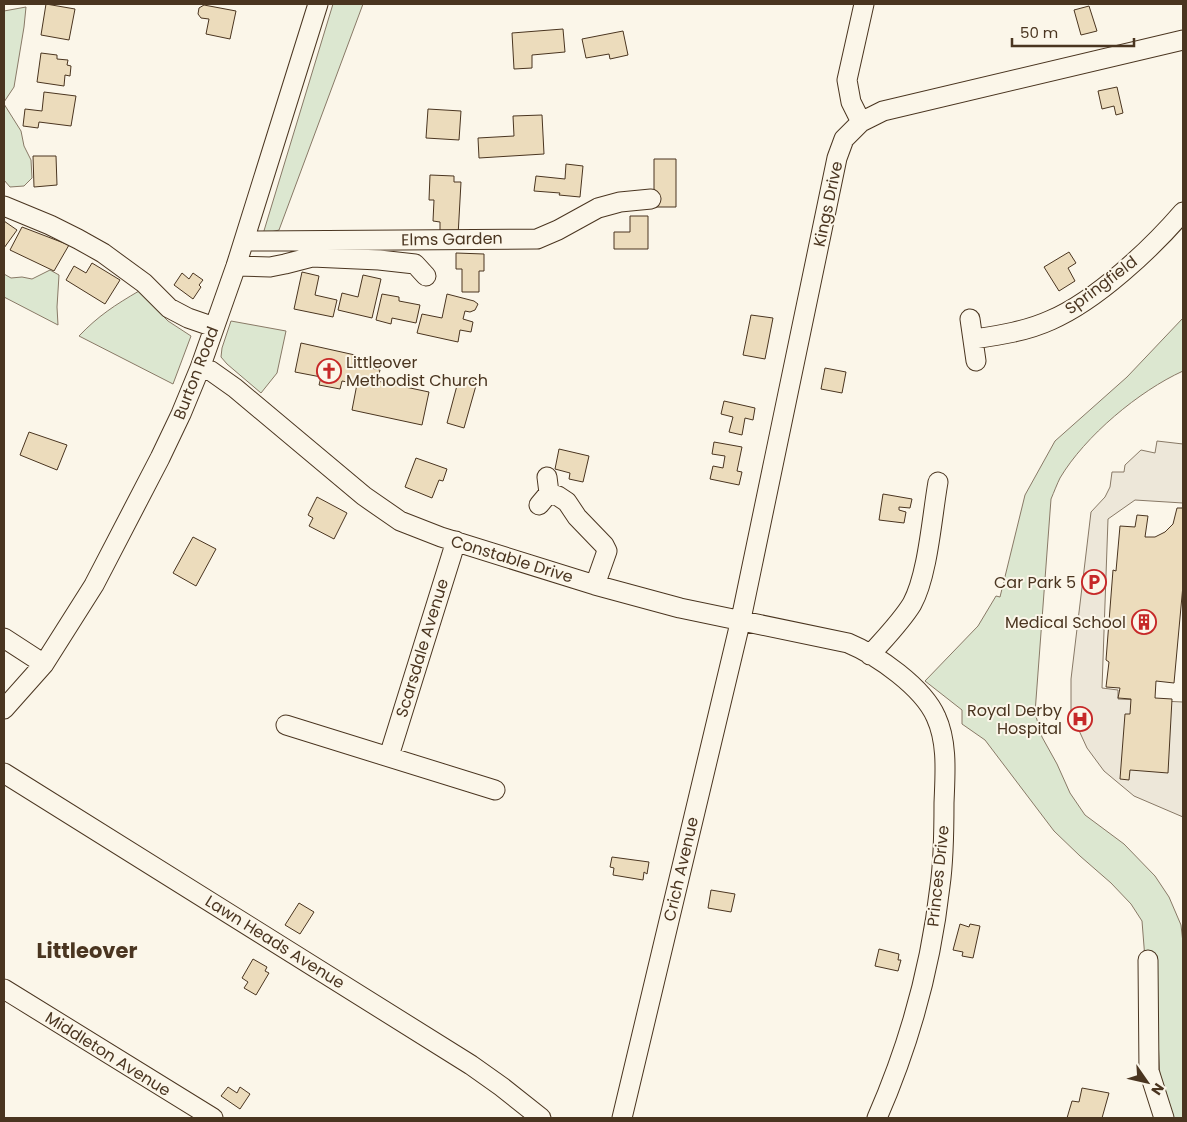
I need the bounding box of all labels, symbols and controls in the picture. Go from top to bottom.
scale bar [1012,15,1134,47]
text: 50 m [1020,22,1058,43]
street label: Kings Drive [808,159,848,249]
street label: Elms Garden [401,227,503,251]
street label: Springfield [1060,250,1142,320]
street label: Burton Road [168,323,224,423]
place label: Littleover Methodist Church [346,351,488,392]
church icon: Littleover Methodist Church [316,358,342,384]
street label: Constable Drive [448,529,576,589]
parking icon: Car Park 5 [1081,569,1107,595]
place label: Car Park 5 [994,571,1076,594]
street label: Scarsdale Avenue [390,576,454,720]
building icon: Medical School [1131,609,1157,635]
place label: Medical School [1005,611,1126,634]
place label: Royal Derby Hospital [967,699,1062,740]
hospital icon: Royal Derby Hospital [1067,706,1093,732]
street label: Crich Avenue [658,814,704,924]
street label: Princes Drive [921,824,955,928]
street label: Lawn Heads Avenue [201,890,349,994]
district label: Littleover [37,936,137,965]
street label: Middleton Avenue [41,1006,175,1102]
north arrow [1122,1057,1172,1107]
text: N [1147,1079,1169,1099]

